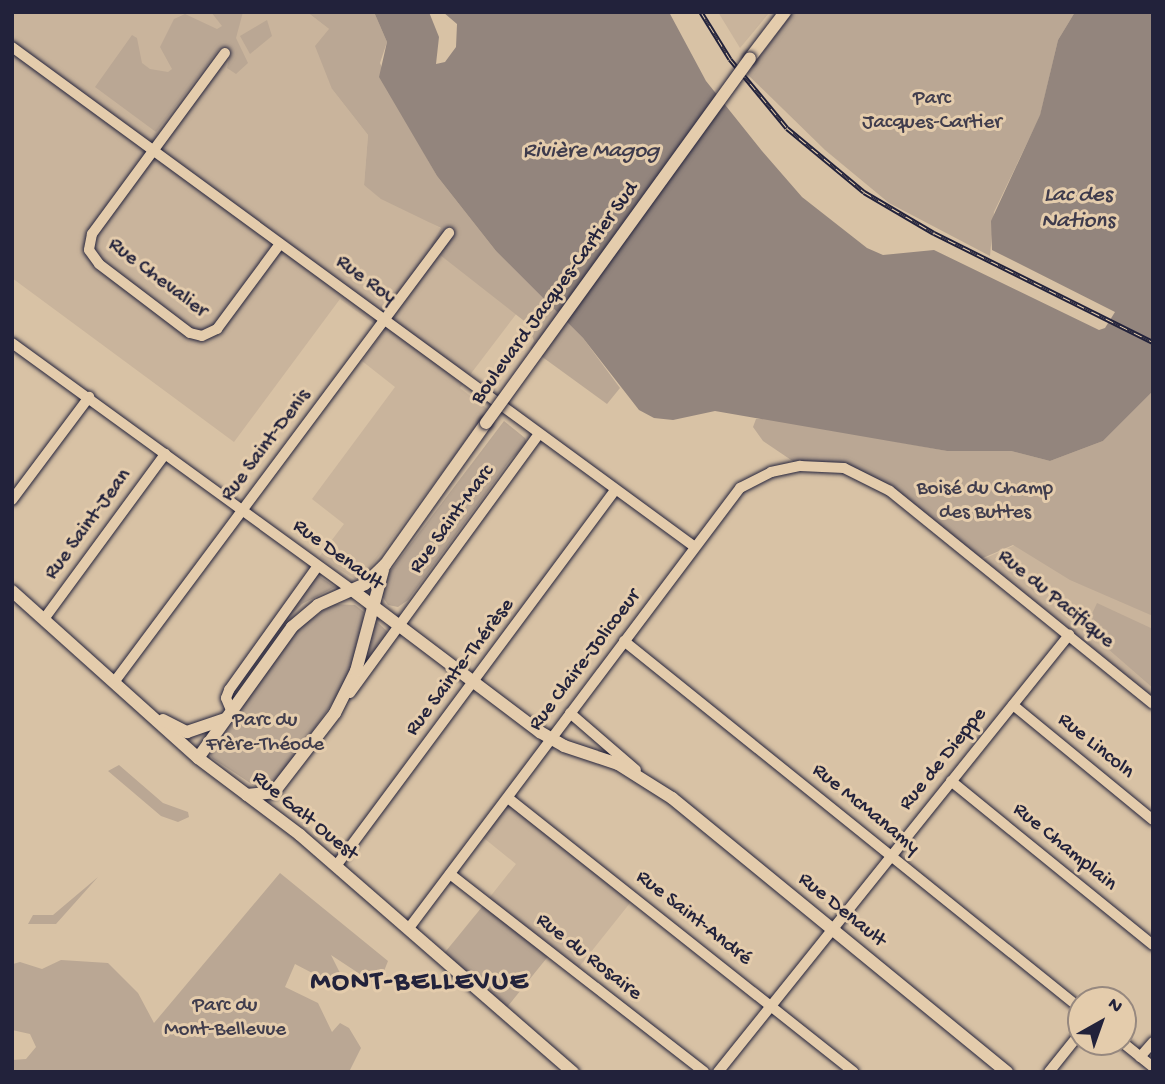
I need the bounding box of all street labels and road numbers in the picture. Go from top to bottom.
street label: Boulevard Jacques-Cartier Sud [467,178,645,410]
street label: Rue Chevalier [102,233,212,325]
street label: Rue Roy [330,251,400,311]
street label: Rue Saint-Denis [216,385,318,507]
street label: Rue Saint-Marc [405,461,501,579]
street label: Rue Saint-Jean [40,464,138,586]
street label: Rue Denault [287,515,387,597]
street label: Rue du Pacifique [992,545,1118,655]
street label: Rue Claire-Jolicoeur [524,585,648,737]
street label: Rue Sainte-Thérèse [401,594,521,742]
street label: Rue de Dieppe [895,703,993,817]
street label: Rue Lincoln [1052,708,1138,786]
street label: Rue McManamy [806,759,924,861]
street label: Rue Galt Ouest [246,766,362,868]
street label: Rue Champlain [1007,798,1121,898]
street label: Rue Saint-André [630,866,756,972]
street label: Rue Denault [792,868,890,954]
street label: Rue du Rosaire [530,909,646,1007]

